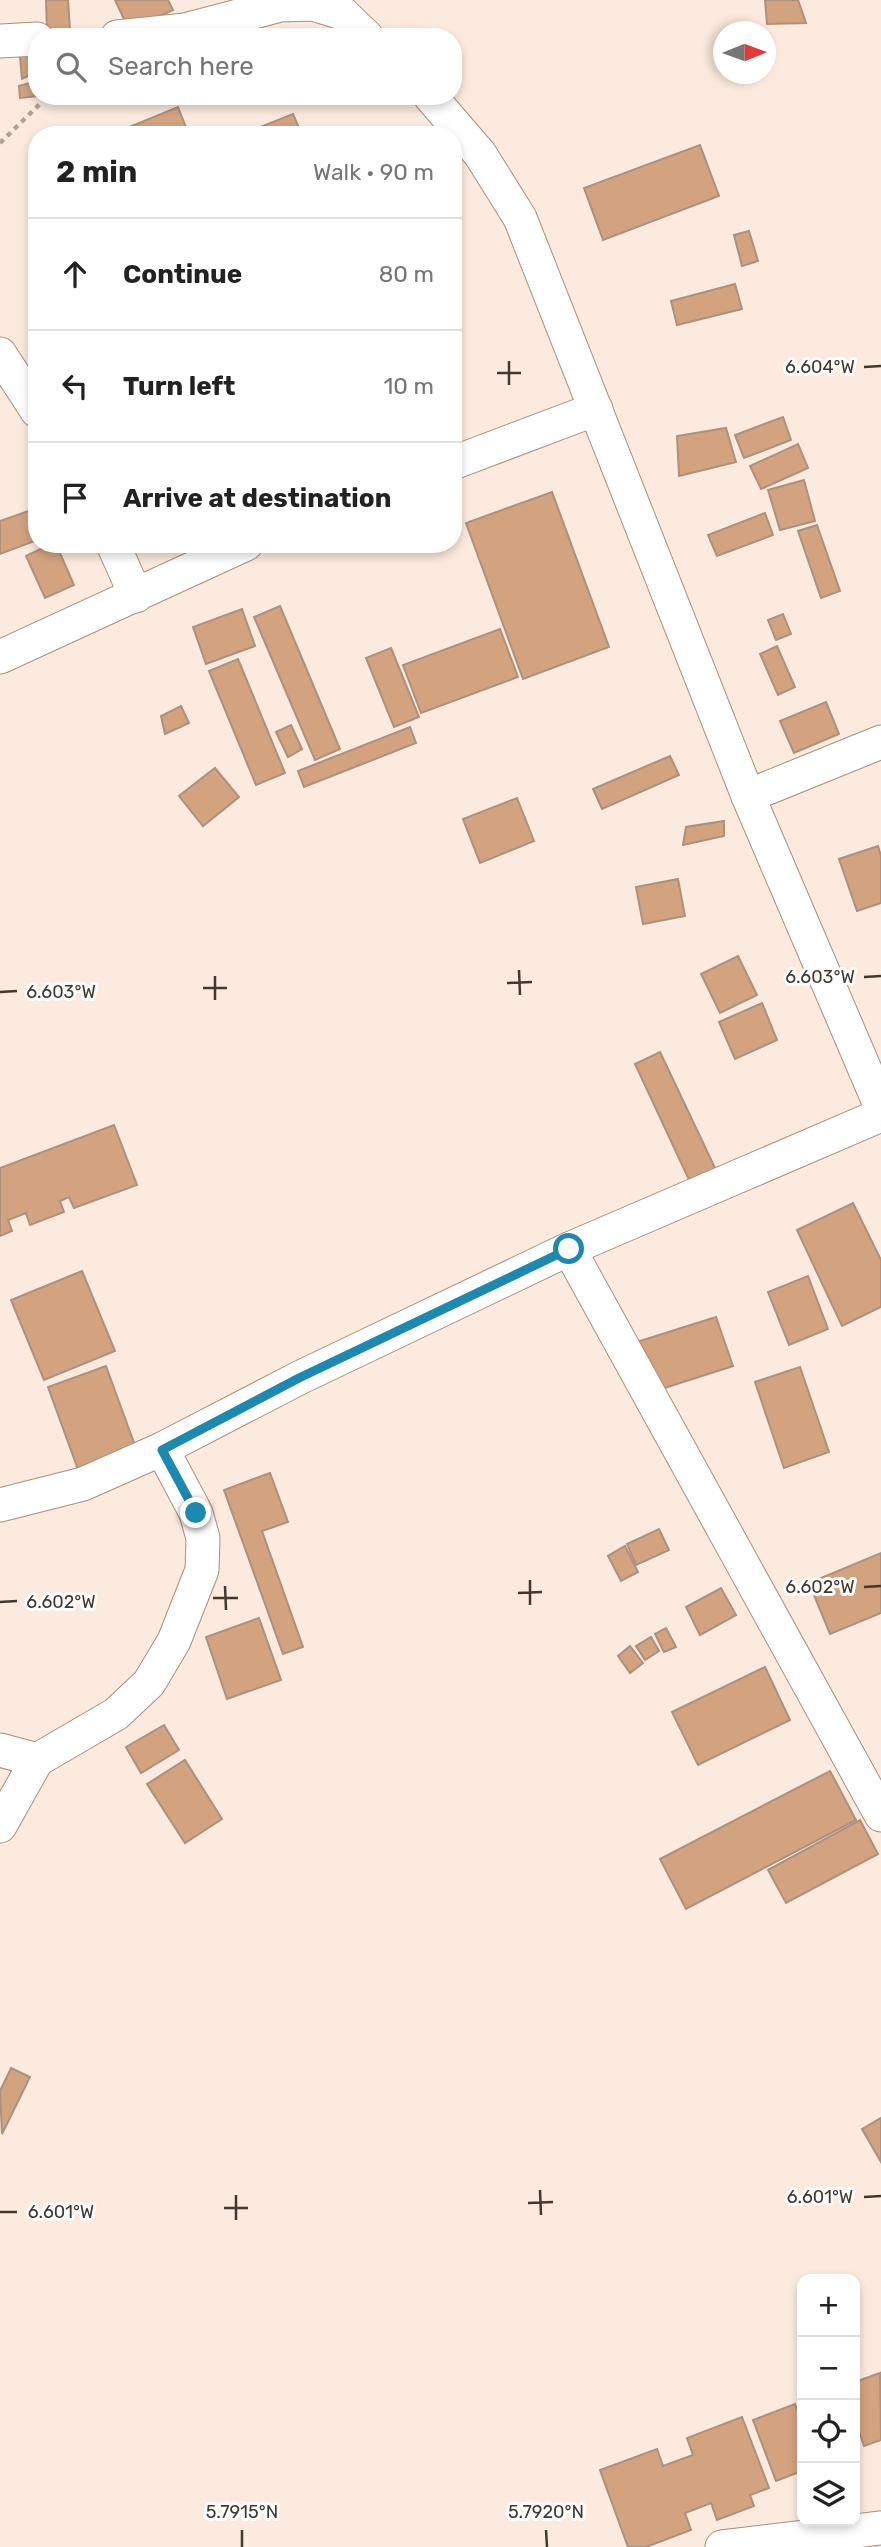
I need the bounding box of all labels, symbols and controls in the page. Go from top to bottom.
north arrow [713,21,776,84]
search box [28,28,462,105]
icon: search [52,48,90,86]
text: Search here [108,51,254,82]
text: 2 min [56,154,137,190]
text: Walk · 90 m [313,158,434,186]
icon: ahead [56,255,94,293]
text: Continue [123,259,242,290]
text: 80 m [379,260,434,288]
text: 6.604°W [785,356,855,378]
icon: left [56,367,94,405]
text: Turn left [123,371,235,402]
text: 10 m [383,372,434,400]
icon: arrive [56,479,94,517]
text: Arrive at destination [123,483,391,514]
text: 6.603°W [785,966,855,988]
text: 6.603°W [26,981,96,1003]
route start [553,1233,584,1264]
route end [180,1497,211,1528]
text: 6.602°W [785,1576,855,1598]
text: 6.602°W [26,1591,96,1613]
text: 6.601°W [787,2186,853,2208]
text: 6.601°W [28,2201,94,2223]
map controls [797,2274,860,2526]
button: + [797,2274,860,2337]
button: − [797,2337,860,2400]
button: locate [797,2400,860,2463]
button: layers [797,2463,860,2526]
text: 5.7915°N [206,2501,278,2523]
text: 5.7920°N [508,2501,584,2523]

